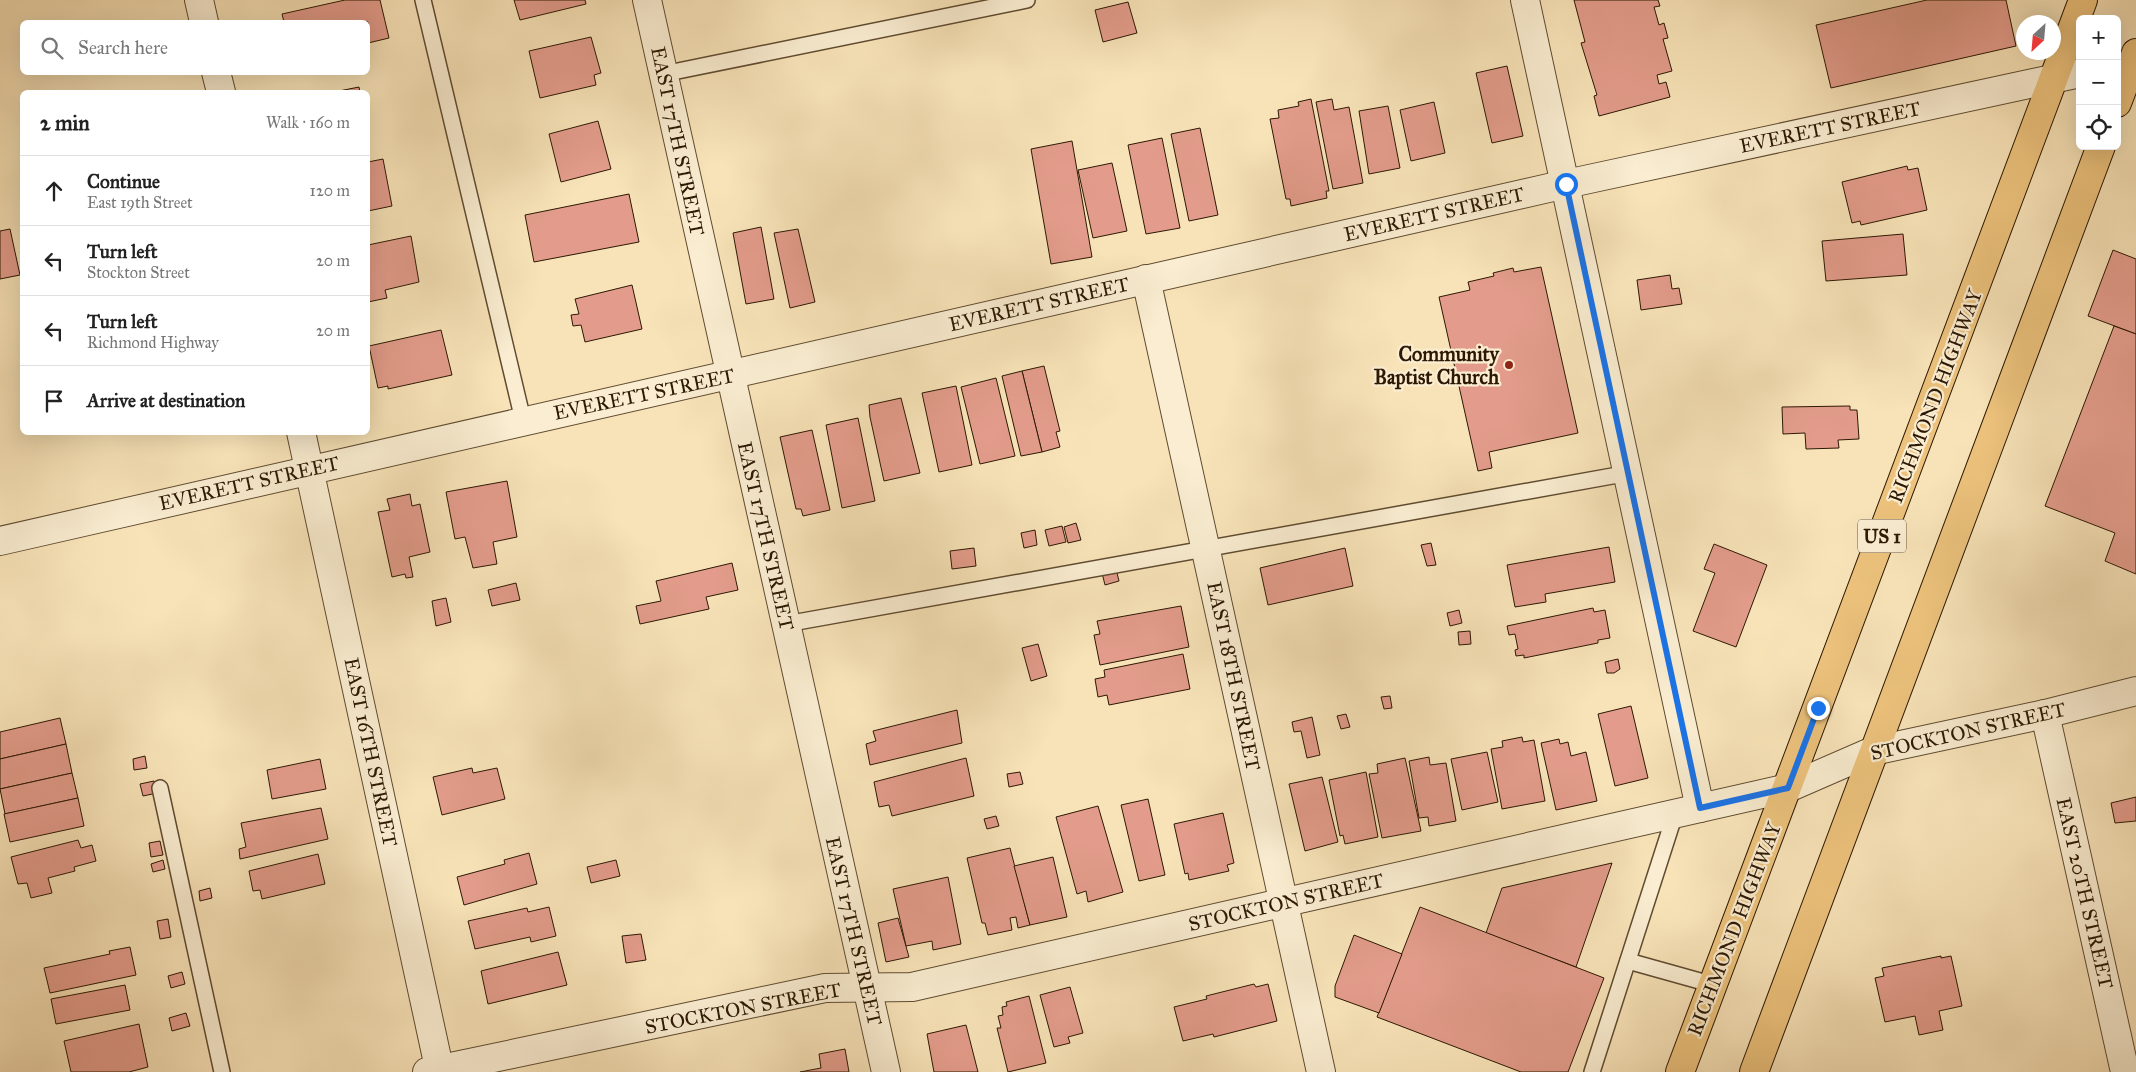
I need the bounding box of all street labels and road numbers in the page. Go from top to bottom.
street label: EAST 17TH STREET [646,44,710,238]
street label: EVERETT STREET [1737,96,1923,158]
street label: EVERETT STREET [1341,182,1527,246]
street label: EVERETT STREET [946,272,1132,336]
street label: RICHMOND HIGHWAY [1883,285,1987,506]
street label: EVERETT STREET [551,363,737,425]
street label: EAST 17TH STREET [733,439,799,633]
street label: EVERETT STREET [156,451,342,515]
road number: US 1 [1858,520,1906,552]
street label: EAST 18TH STREET [1202,579,1266,773]
street label: EAST 16TH STREET [339,655,403,849]
street label: STOCKTON STREET [1868,697,2068,765]
street label: EAST 20TH STREET [2051,795,2119,991]
street label: RICHMOND HIGHWAY [1682,818,1786,1039]
street label: EAST 17TH STREET [821,834,887,1028]
street label: STOCKTON STREET [1186,868,1386,936]
street label: STOCKTON STREET [643,977,844,1039]

